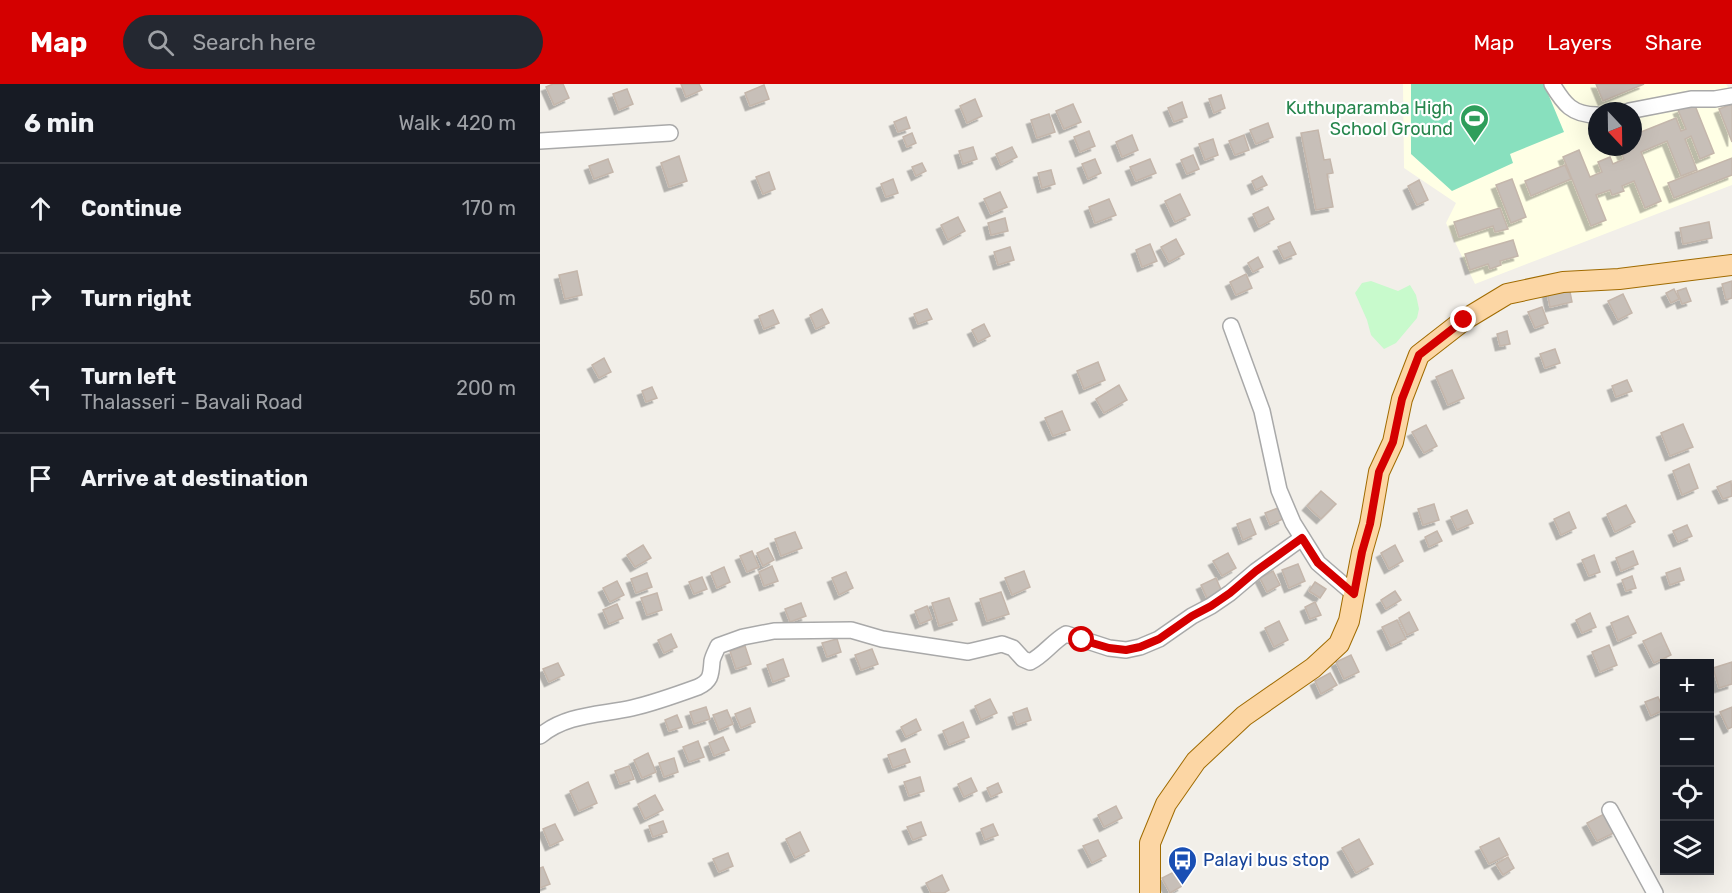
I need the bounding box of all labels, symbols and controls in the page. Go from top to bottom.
search box [123,15,543,69]
text: Map [30,26,87,59]
icon: search [144,26,177,59]
text: Search here [192,29,316,56]
text: Map [1473,30,1514,55]
text: Layers [1547,30,1612,55]
text: Share [1645,30,1702,55]
place label: Kuthuparamba High School Ground [1286,97,1453,140]
sports icon: Kuthuparamba High School Ground [1458,102,1490,144]
north arrow [1588,102,1642,156]
text: 6 min [24,108,94,139]
text: Walk · 420 m [398,111,516,135]
icon: ahead [24,192,57,225]
text: Continue [81,195,182,222]
text: 170 m [462,196,516,220]
icon: right [24,282,57,315]
text: Turn right [81,285,191,312]
text: 50 m [469,286,516,310]
route end [1450,306,1476,332]
text: Turn left [81,363,176,390]
icon: left [24,372,57,405]
text: 200 m [456,376,516,400]
text: Thalasseri - Bavali Road [81,390,303,414]
icon: arrive [24,462,57,495]
text: Arrive at destination [81,465,308,492]
route start [1068,626,1094,652]
map controls [1660,659,1714,875]
button: + [1660,659,1714,713]
button: − [1660,713,1714,767]
button: locate [1660,767,1714,821]
button: layers [1660,821,1714,875]
bus stop icon: Palayi bus stop [1166,844,1198,886]
place label: Palayi bus stop [1203,849,1330,871]

